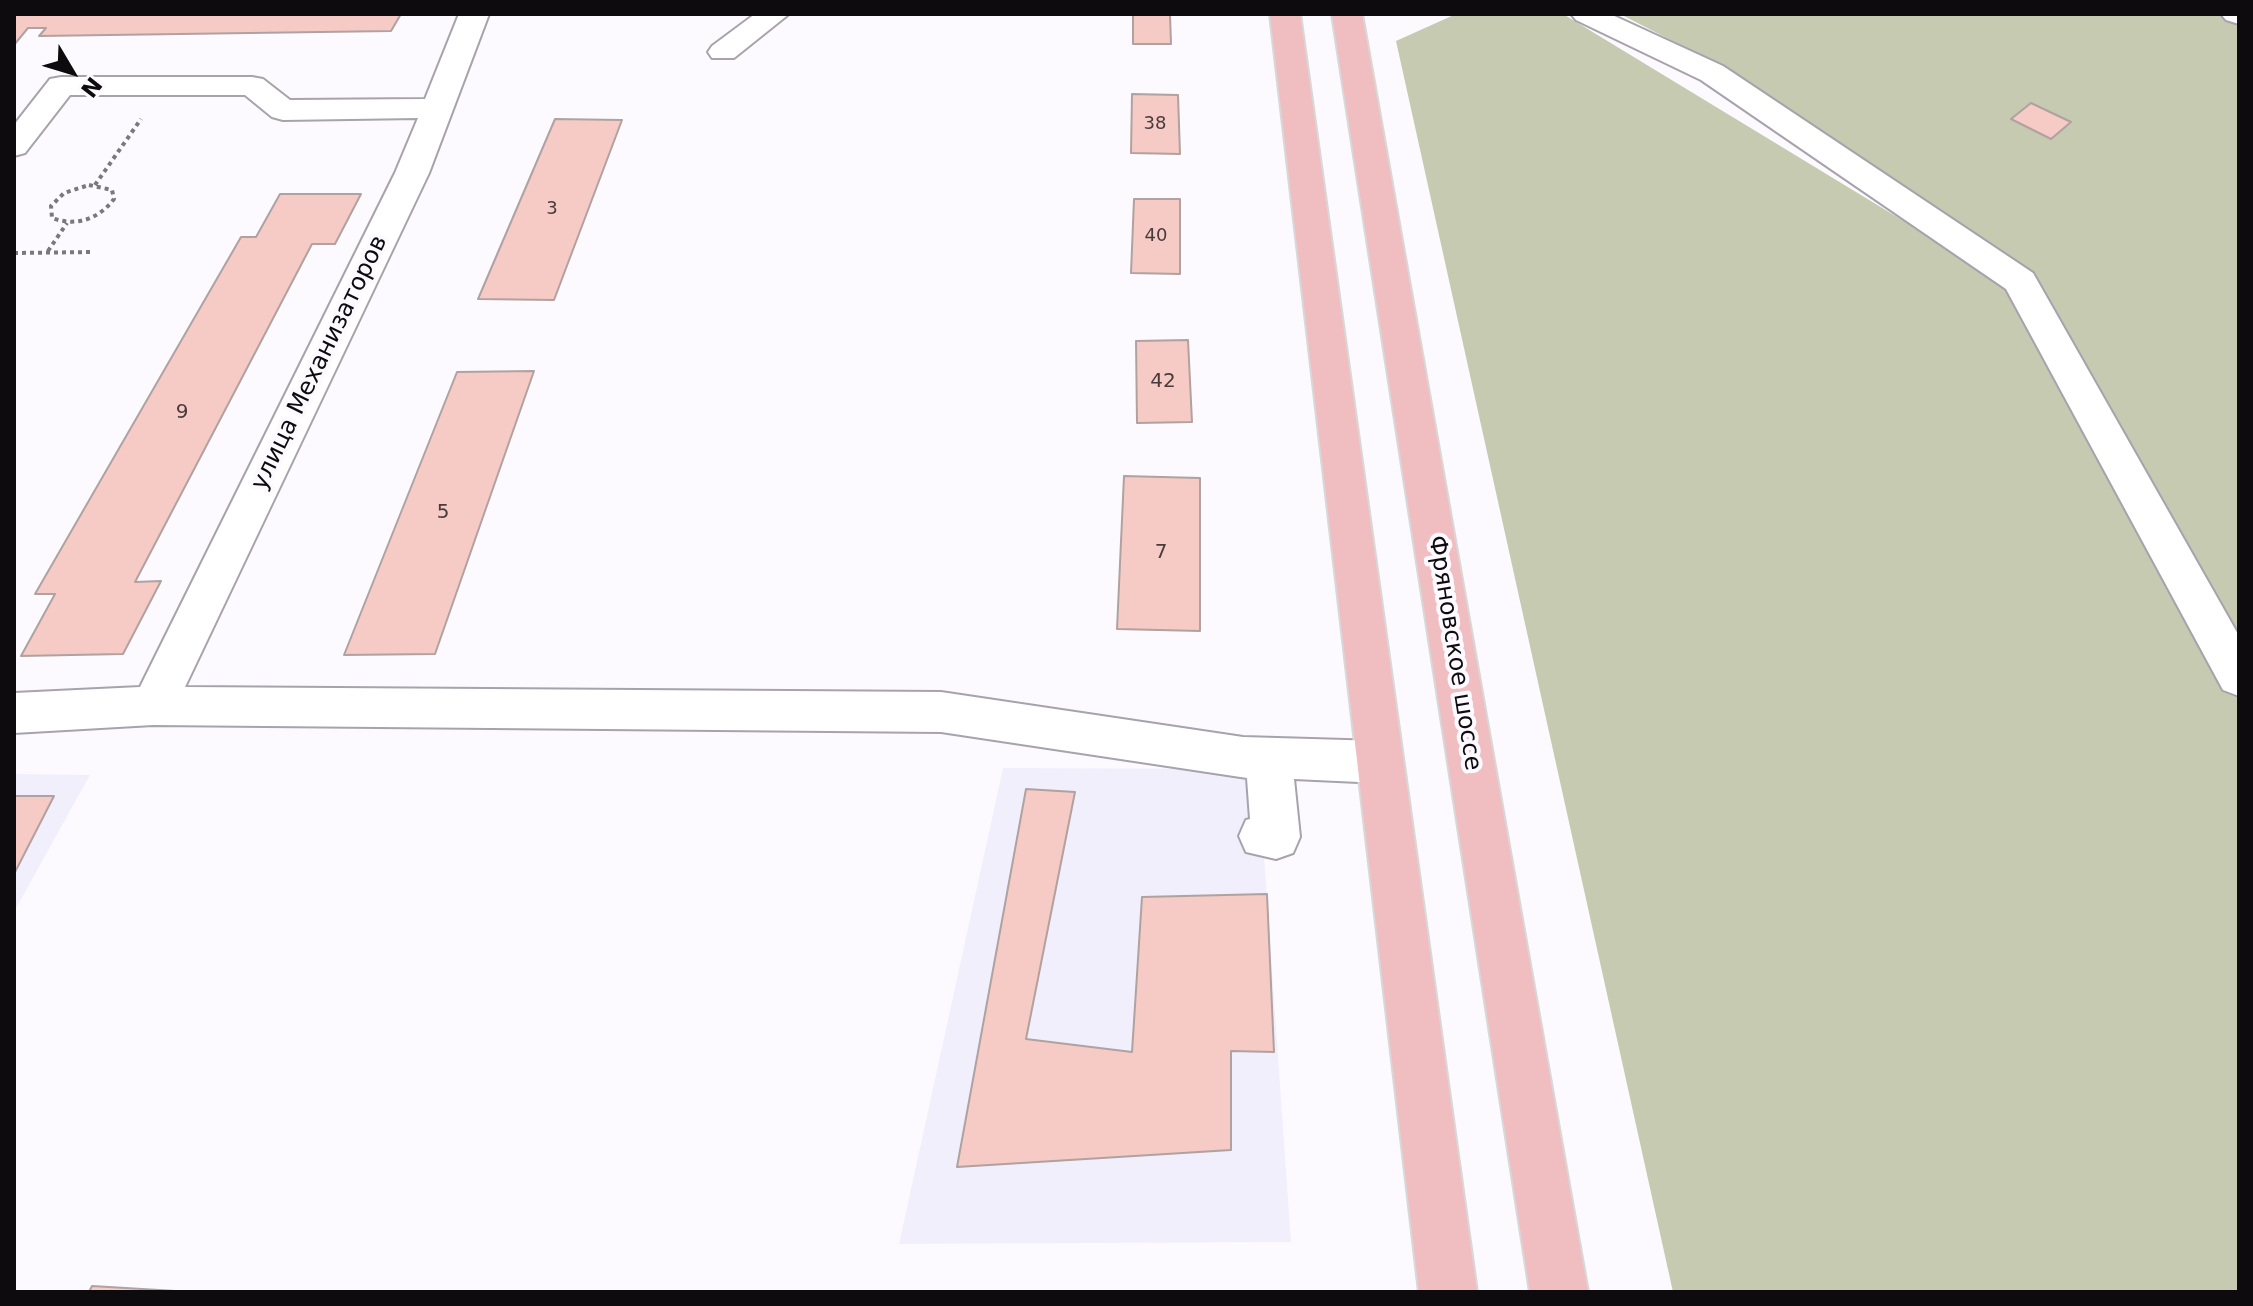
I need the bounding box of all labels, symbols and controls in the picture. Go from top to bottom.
north arrow [32,32,112,112]
text: N [76,72,107,102]
house number: 38 [1144,113,1166,135]
house number: 3 [546,198,558,220]
house number: 40 [1145,225,1167,247]
street label: улица Механизаторов [246,231,394,495]
house number: 42 [1150,370,1176,394]
house number: 9 [176,401,188,425]
house number: 5 [437,501,449,525]
street label: Фряновское шоссе [1421,533,1487,773]
house number: 7 [1155,541,1167,565]

